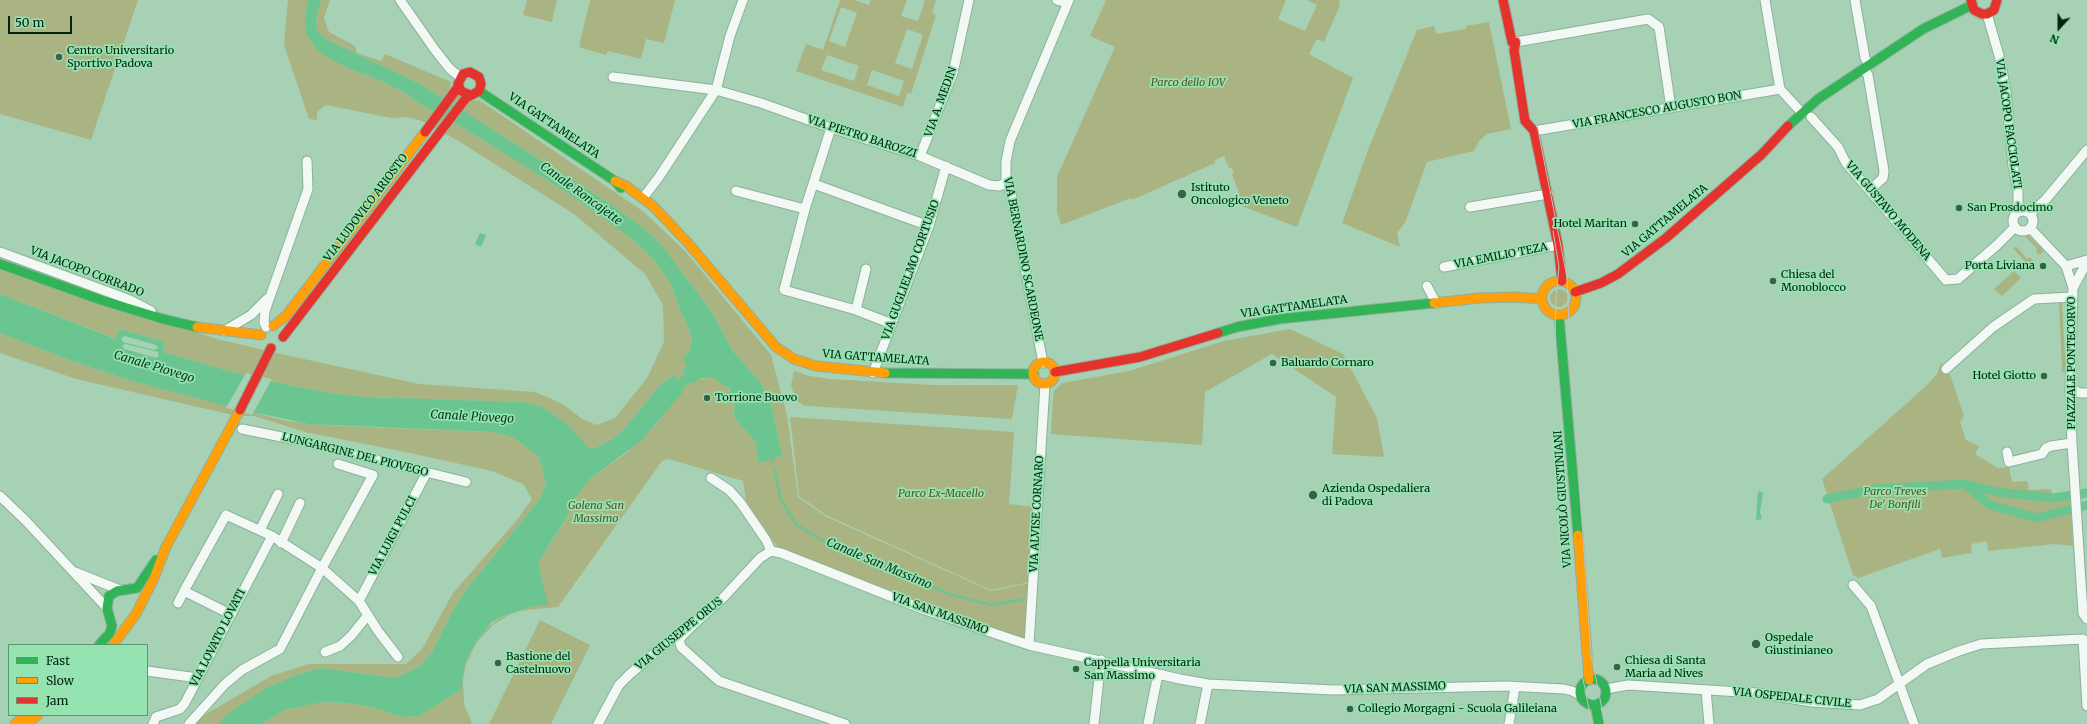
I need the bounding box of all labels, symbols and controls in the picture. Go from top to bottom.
scale bar [10,8,74,34]
north arrow [2039,8,2079,48]
text: 50 m [15,15,44,30]
text: N [2048,31,2061,47]
place label: Centro Universitario Sportivo Padova [67,44,174,70]
marker: Centro Universitario Sportivo Padova [54,52,64,62]
street label: VIA JACOPO FACCIOLATI [1992,58,2024,190]
street label: VIA A. MEDIN [922,65,960,139]
park label: Parco dello IOV [1151,76,1225,90]
street label: VIA FRANCESCO AUGUSTO BON [1571,89,1743,131]
street label: VIA GATTAMELATA [506,91,602,161]
street label: VIA PIETRO BAROZZI [806,113,918,161]
street label: VIA LUDOVICO ARIOSTO [321,152,411,264]
water label: Canale Roncajette [537,159,625,229]
street label: VIA GUSTAVO MODENA [1843,159,1933,263]
street label: VIA BERNARDINO SCARDEONE [1001,176,1045,342]
place label: Istituto Oncologico Veneto [1191,181,1289,207]
street label: VIA GATTAMELATA [1620,181,1710,261]
marker: Istituto Oncologico Veneto [1176,188,1188,200]
street label: VIA GUGLIELMO CORTUSIO [879,198,943,342]
place label: San Prosdocimo [1967,201,2053,215]
marker: San Prosdocimo [1954,203,1964,213]
place label: Hotel Maritan [1553,217,1627,231]
marker: Hotel Maritan [1630,219,1640,229]
street label: VIA EMILIO TEZA [1453,240,1549,272]
street label: VIA JACOPO CORRADO [28,244,146,300]
place label: Porta Liviana [1965,259,2035,273]
marker: Porta Liviana [2038,261,2048,271]
place label: Chiesa del Monoblocco [1781,268,1846,294]
marker: Chiesa del Monoblocco [1768,276,1778,286]
street label: VIA GATTAMELATA [1240,293,1348,321]
street label: PIAZZALE PONTECORVO [2065,296,2079,430]
water label: Canale Piovego [112,348,196,386]
street label: VIA GATTAMELATA [822,348,930,368]
place label: Baluardo Cornaro [1281,356,1374,370]
marker: Baluardo Cornaro [1268,358,1278,368]
place label: Hotel Giotto [1972,369,2036,383]
marker: Hotel Giotto [2039,371,2049,381]
place label: Torrione Buovo [715,391,797,405]
marker: Torrione Buovo [702,393,712,403]
water label: Canale Piovego [430,408,514,426]
street label: LUNGARGINE DEL PIOVEGO [280,430,430,480]
street label: VIA NICOLÒ GIUSTINIANI [1552,430,1574,568]
street label: VIA ALVISE CORNARO [1027,455,1047,573]
place label: Azienda Ospedaliera di Padova [1322,482,1430,508]
park label: Parco Treves De' Bonfili [1863,485,1927,511]
park label: Parco Ex-Macello [898,487,984,501]
marker: Azienda Ospedaliera di Padova [1307,489,1319,501]
street label: VIA LUIGI PULCI [366,494,420,578]
park label: Golena San Massimo [568,499,624,525]
water label: Canale San Massimo [824,535,934,593]
street label: VIA LOVATO LOVATI [188,587,248,689]
street label: VIA SAN MASSIMO [890,590,990,638]
street label: VIA GIUSEPPE ORUS [633,595,725,673]
place label: Ospedale Giustinianeo [1765,631,1833,657]
marker: Ospedale Giustinianeo [1750,638,1762,650]
legend [8,644,148,716]
place label: Bastione del Castelnuovo [506,650,571,676]
text: Fast [46,653,70,668]
place label: Chiesa di Santa Maria ad Nives [1625,654,1706,680]
place label: Cappella Universitaria San Massimo [1084,656,1201,682]
marker: Bastione del Castelnuovo [493,658,503,668]
marker: Chiesa di Santa Maria ad Nives [1612,662,1622,672]
marker: Cappella Universitaria San Massimo [1071,664,1081,674]
text: Slow [46,673,74,688]
street label: VIA SAN MASSIMO [1344,680,1446,696]
street label: VIA OSPEDALE CIVILE [1732,685,1852,711]
text: Jam [46,693,68,708]
place label: Collegio Morgagni - Scuola Galileiana [1358,702,1557,716]
marker: Collegio Morgagni - Scuola Galileiana [1345,704,1355,714]

